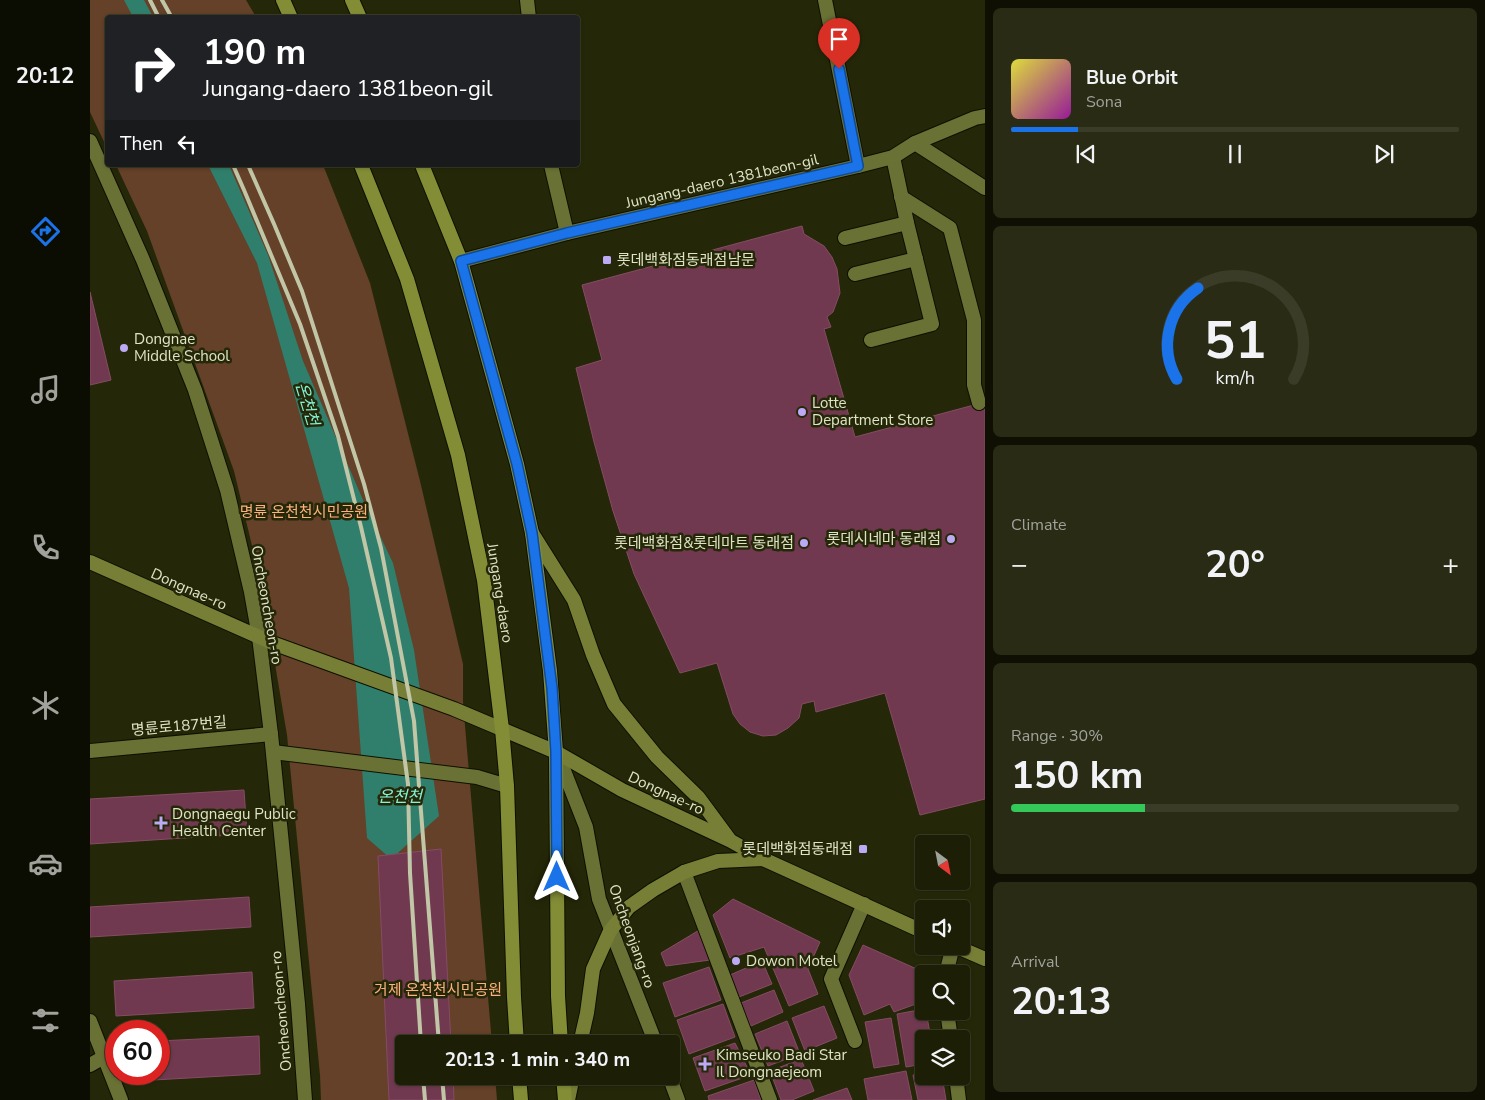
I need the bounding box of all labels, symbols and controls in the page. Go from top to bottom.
pin [818,18,860,69]
icon: arrive [825,25,853,53]
text: 190 m [203,29,306,76]
icon: right [120,35,185,100]
text: 20:12 [16,61,74,91]
text: Blue Orbit [1086,65,1177,91]
text: Jungang-daero 1381beon-gil [203,74,493,104]
text: Sona [1086,91,1122,113]
icon: left [173,130,201,158]
text: Then [120,131,163,157]
icon: previous [1072,140,1100,168]
icon: pause [1221,140,1249,168]
icon: next [1370,140,1398,168]
street label: Jungang-daero 1381beon-gil [623,149,821,213]
icon: directions [28,214,63,249]
place label: 롯데백화점동래점남문 [617,250,755,270]
marker: 롯데백화점동래점남문 [601,254,613,266]
text: 51 [1204,305,1266,376]
place label: Dongnae Middle School [134,329,230,366]
marker: Dongnae Middle School [118,342,130,354]
text: km/h [1215,366,1255,390]
icon: music [28,372,63,407]
water label: 온천천 [290,380,325,431]
place label: Lotte Department Store [812,393,933,430]
marker: Lotte Department Store [796,406,808,418]
park label: 명륜 온천천시민공원 [240,502,368,522]
text: Climate [1011,514,1066,536]
place label: 롯데시네마 동래점 [827,529,941,549]
icon: phone [28,530,63,565]
place label: 롯데백화점&롯데마트 동래점 [614,533,794,553]
marker: 롯데시네마 동래점 [945,533,957,545]
marker: 롯데백화점&롯데마트 동래점 [798,537,810,549]
text: 20° [1205,539,1265,590]
street label: Jungang-daero [482,541,518,644]
street label: Oncheoncheon-ro [247,544,287,666]
text: − [1011,546,1028,584]
text: + [1442,546,1459,584]
street label: Dongnae-ro [148,563,230,615]
icon: climate [28,688,63,723]
street label: 명륜로187번길 [130,712,228,740]
text: Range · 30% [1011,725,1103,747]
text: 150 km [1011,750,1143,801]
street label: Dongnae-ro [625,767,707,819]
water label: 온천천 [378,786,424,808]
place label: Dongnaegu Public Health Center [172,804,296,841]
marker: Dongnaegu Public Health Center [154,816,168,830]
north arrow [915,835,970,890]
map controls [915,835,970,1085]
place label: 롯데백화점동래점 [743,839,853,859]
marker: 롯데백화점동래점 [857,843,869,855]
icon: car [28,846,63,881]
position arrow [530,850,582,902]
street label: Oncheonjang-ro [604,881,660,991]
button: sound [915,900,970,955]
street label: Oncheoncheon-ro [266,950,296,1072]
place label: Dowon Motel [746,951,838,971]
text: Arrival [1011,951,1059,973]
marker: Dowon Motel [730,955,742,967]
button: search [915,965,970,1020]
text: 20:13 [1011,976,1112,1027]
park label: 거제 온천천시민공원 [374,980,502,1000]
icon: filters [28,1003,63,1038]
speed limit sign: 60 [105,1020,170,1085]
button: layers [915,1030,970,1085]
place label: Kimseuko Badi Star Il Dongnaejeom [716,1045,847,1082]
text: 20:13 · 1 min · 340 m [445,1047,630,1073]
marker: Kimseuko Badi Star Il Dongnaejeom [698,1057,712,1071]

